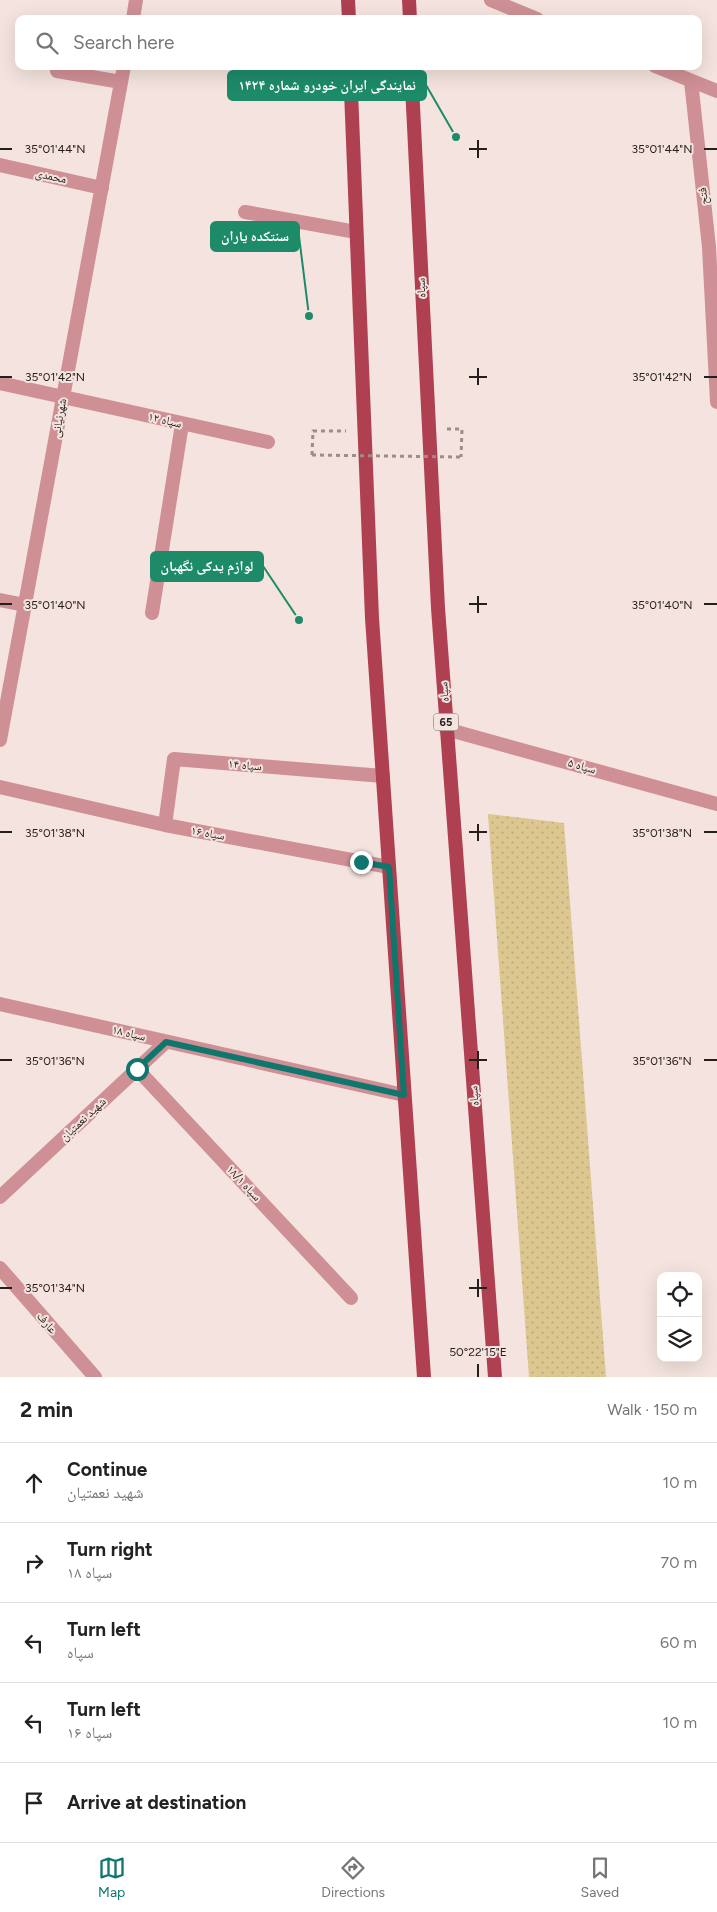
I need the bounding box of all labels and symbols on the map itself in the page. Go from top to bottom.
callout: نمایندگی ایران خودرو شماره ۱۴۲۴ [228,71,426,100]
text: نمایندگی ایران خودرو شماره ۱۴۲۴ [238,77,416,94]
text: 35°01'44"N [25,142,85,156]
text: 35°01'44"N [632,142,692,156]
street label: محمدی [34,166,68,186]
street label: فتح [695,187,711,205]
callout: سنتکده یاران [211,222,299,251]
text: سنتکده یاران [221,228,289,245]
street label: سپاه [413,277,429,298]
text: 35°01'42"N [25,370,85,384]
text: 35°01'42"N [632,370,692,384]
street label: شهرنیانی [49,397,70,439]
street label: سپاه ۱۲ [147,409,183,431]
callout: لوازم یدکی نگهبان [151,552,263,581]
text: لوازم یدکی نگهبان [161,558,253,576]
text: 35°01'40"N [24,598,86,612]
text: 35°01'40"N [631,598,693,612]
street label: سپاه [436,681,452,703]
road number: 65 [434,714,458,730]
street label: سپاه ۵ [566,755,598,777]
street label: سپاه ۱۴ [227,757,263,774]
street label: سپاه ۱۶ [190,823,226,843]
text: 35°01'38"N [25,826,85,840]
text: 35°01'38"N [632,826,692,840]
route end [350,851,373,874]
street label: سپاه ۱۸ [111,1022,147,1044]
text: 35°01'36"N [25,1054,85,1068]
text: 35°01'36"N [632,1054,692,1068]
route start [126,1058,149,1081]
street label: سپاه [466,1085,482,1107]
street label: شهید نعمتیان [57,1094,109,1144]
street label: سپاه ۱۸/۱ [224,1162,264,1204]
text: 35°01'34"N [25,1281,85,1295]
street label: عارف [34,1309,60,1337]
text: 50°22'15"E [449,1345,507,1359]

